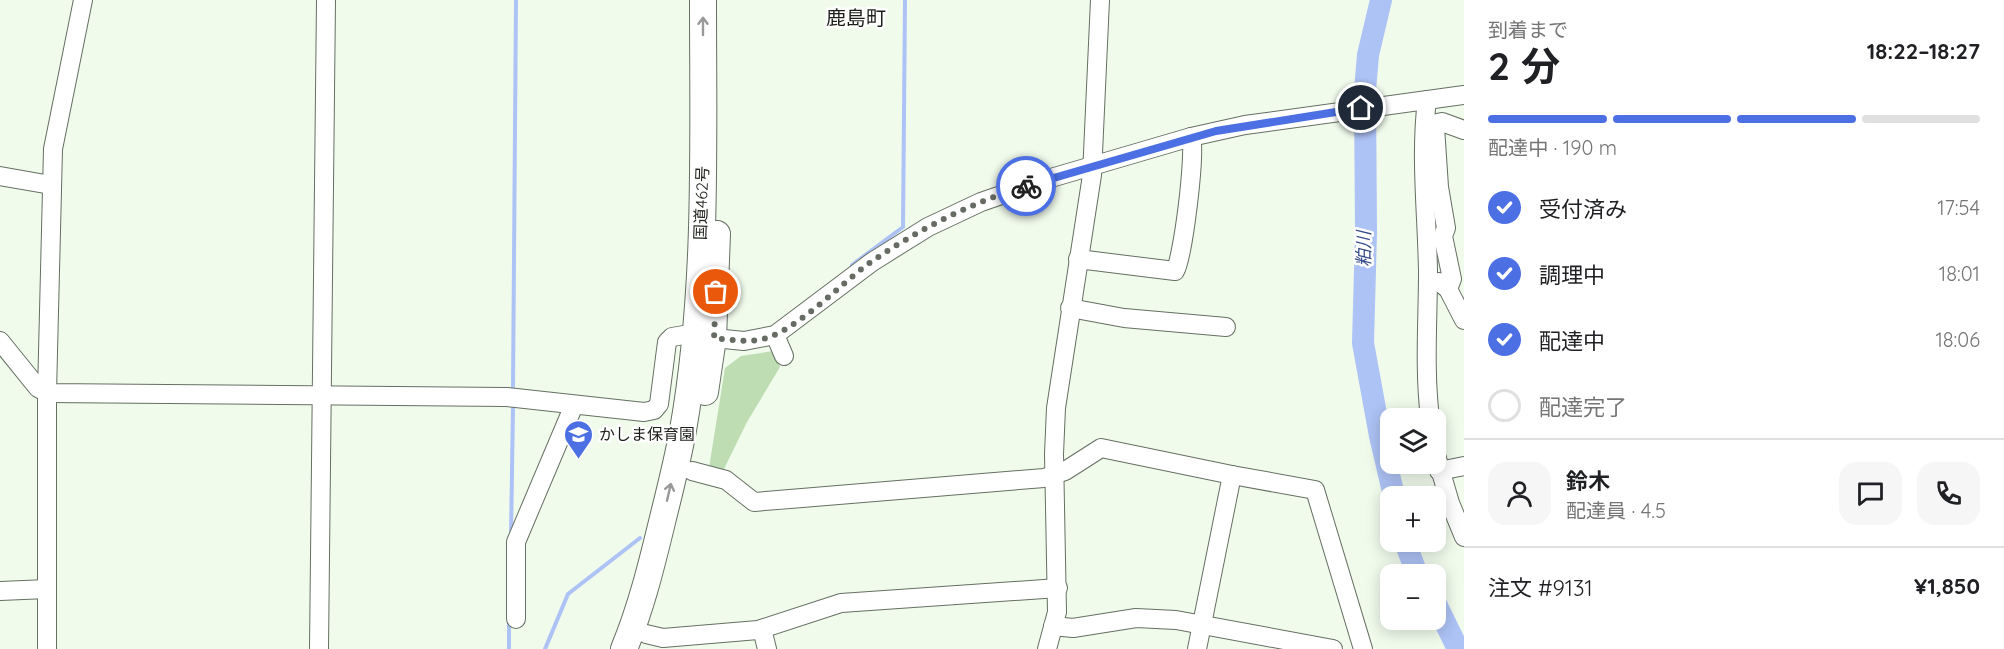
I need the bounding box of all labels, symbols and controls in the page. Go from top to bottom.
district label: 鹿島町 [826,5,886,30]
one-way arrow [697,17,709,37]
text: 到着まで [1488,17,1568,42]
text: 18:22–18:27 [1867,37,1980,65]
text: 2 分 [1488,41,1560,90]
pin [1335,82,1386,133]
icon: home [1344,91,1377,124]
text: 配達中 · 190 m [1488,135,1617,160]
courier [996,156,1056,216]
street label: 国道462号 [690,166,712,240]
icon: bike [1010,170,1043,203]
icon: check [1488,191,1521,224]
text: 受付済み [1539,195,1627,223]
text: 17:54 [1937,195,1980,220]
water label: 粕川 [1352,229,1375,267]
icon: check [1488,257,1521,290]
text: 調理中 [1539,261,1605,289]
text: 18:01 [1939,261,1980,286]
pin [690,266,741,317]
icon: bag [699,275,732,308]
icon: check [1488,323,1521,356]
text: 配達中 [1539,327,1605,355]
text: 18:06 [1935,327,1980,352]
text: 配達完了 [1539,393,1627,421]
map controls [1380,408,1446,630]
button: layers [1380,408,1446,474]
school or university icon: かしま保育園 [562,418,594,460]
place label: かしま保育園 [599,424,695,444]
button: person [1488,462,1551,525]
button: chat [1839,462,1902,525]
button: phone [1917,462,1980,525]
text: 鈴木 [1566,467,1610,495]
one-way arrow [664,483,676,502]
button: + [1380,486,1446,552]
text: 配達員 · 4.5 [1566,498,1666,523]
button: − [1380,564,1446,630]
text: ¥1,850 [1914,572,1980,600]
text: 注文 #9131 [1488,574,1593,602]

